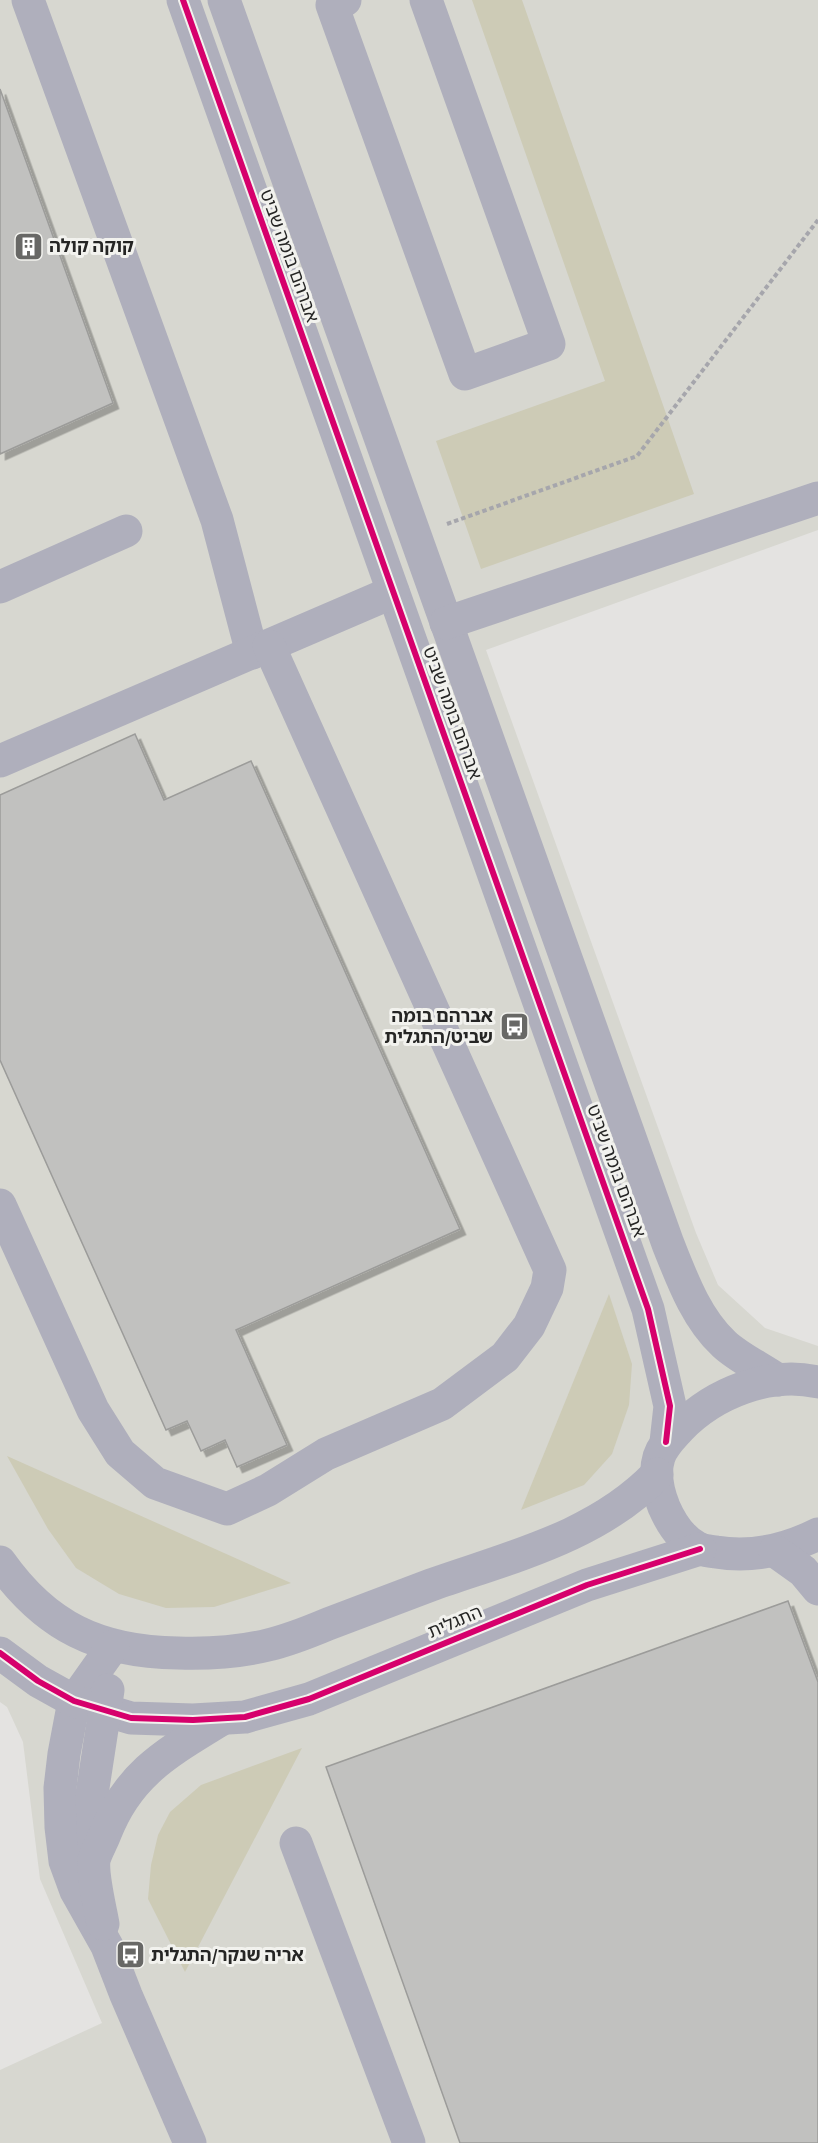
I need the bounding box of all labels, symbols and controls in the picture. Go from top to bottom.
street label: אברהם בומה שביט [253,186,325,326]
building icon: קוקה קולה [12,230,44,262]
place label: קוקה קולה [49,234,134,259]
street label: אברהם בומה שביט [416,643,488,783]
place label: אברהם בומה שביט/התגלית [384,1004,493,1050]
bus stop icon: אברהם בומה שביט/התגלית [498,1010,530,1042]
street label: אברהם בומה שביט [580,1101,652,1241]
street label: התגלית [424,1599,486,1645]
bus stop icon: אריה שנקר/התגלית [114,1939,146,1971]
place label: אריה שנקר/התגלית [151,1943,304,1968]

